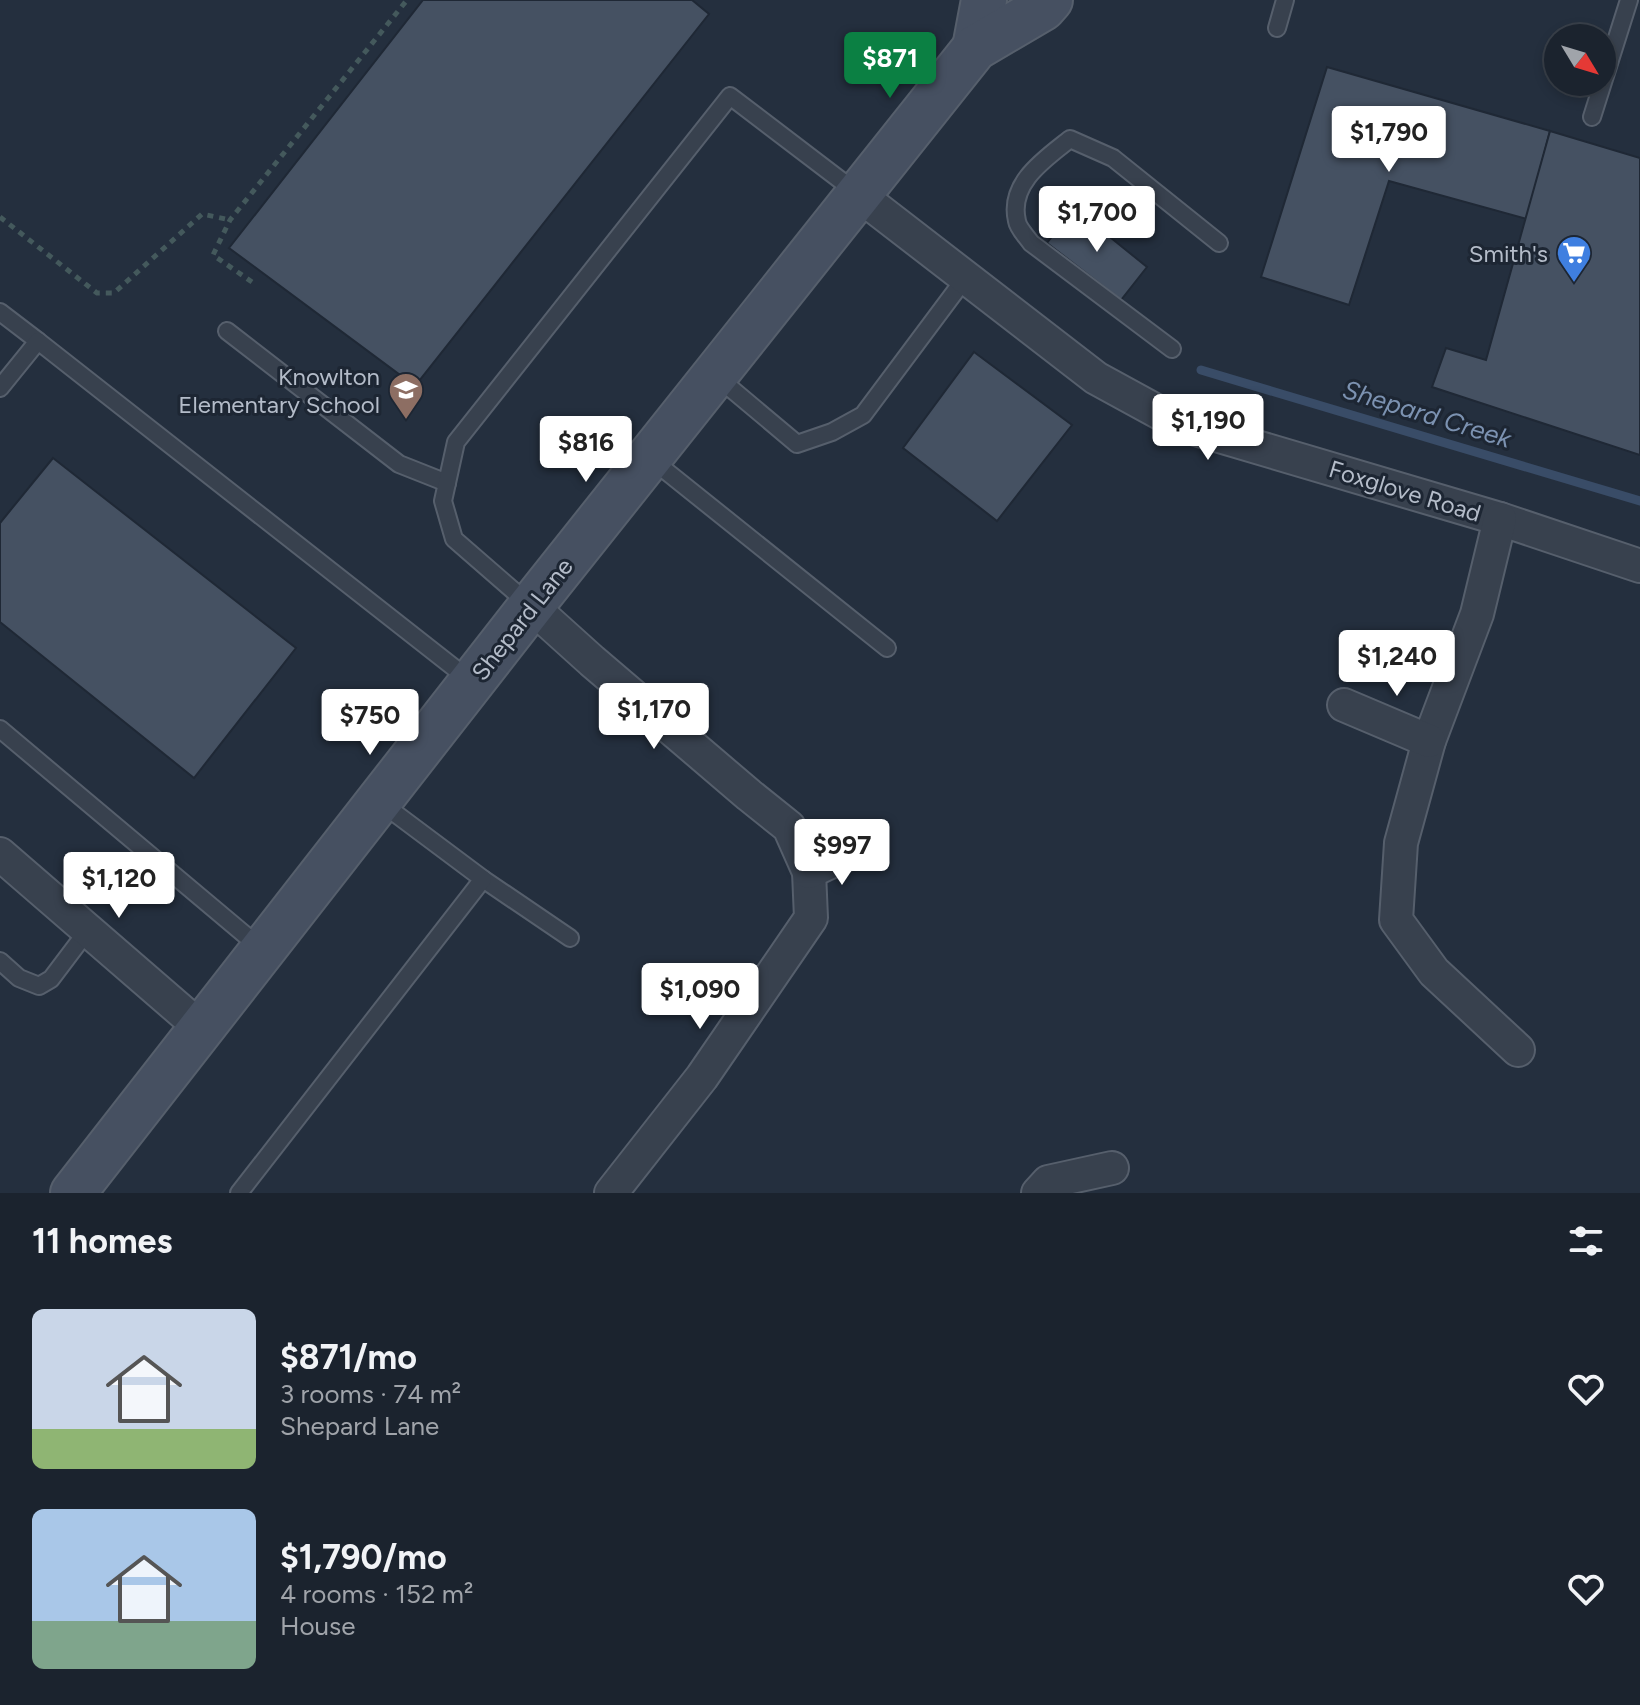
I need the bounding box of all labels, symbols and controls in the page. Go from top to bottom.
north arrow [1544,24,1616,96]
map controls [1544,24,1616,96]
pin: $871 [843,32,937,100]
text: $871 [862,42,918,74]
pin: $1,790 [1324,106,1454,174]
text: $1,790 [1350,116,1428,148]
pin: $1,700 [1032,186,1162,254]
text: $1,700 [1057,196,1137,228]
supermarket icon: Smith's [1555,234,1593,284]
place label: Smith's [1469,239,1548,268]
place label: Knowlton Elementary School [178,362,380,419]
school or university icon: Knowlton Elementary School [387,371,425,421]
water label: Shepard Creek [1339,373,1516,455]
pin: $1,190 [1143,394,1273,462]
text: $1,190 [1171,404,1245,436]
pin: $816 [539,416,633,484]
text: $816 [558,426,614,458]
street label: Foxglove Road [1325,454,1485,528]
street label: Shepard Lane [465,552,579,686]
pin: $1,240 [1332,630,1462,698]
text: $1,240 [1357,640,1437,672]
pin: $1,170 [589,683,719,751]
pin: $750 [323,689,417,757]
text: $1,170 [617,693,691,725]
text: $750 [340,699,400,731]
pin: $997 [795,819,889,887]
text: $997 [812,829,872,861]
pin: $1,120 [54,852,184,920]
text: $1,120 [82,862,156,894]
pin: $1,090 [635,963,765,1031]
text: $1,090 [660,973,740,1005]
icon: filters [1564,1219,1608,1263]
text: 11 homes [32,1221,172,1262]
text: $871/mo [280,1337,417,1378]
icon: home [96,1341,192,1437]
icon: heart [1564,1367,1608,1411]
text: 3 rooms · 74 m² [280,1378,461,1410]
text: Shepard Lane [280,1410,439,1442]
text: $1,790/mo [280,1537,447,1578]
icon: home [96,1541,192,1637]
icon: heart [1564,1567,1608,1611]
text: 4 rooms · 152 m² [280,1578,473,1610]
text: House [280,1610,355,1642]

